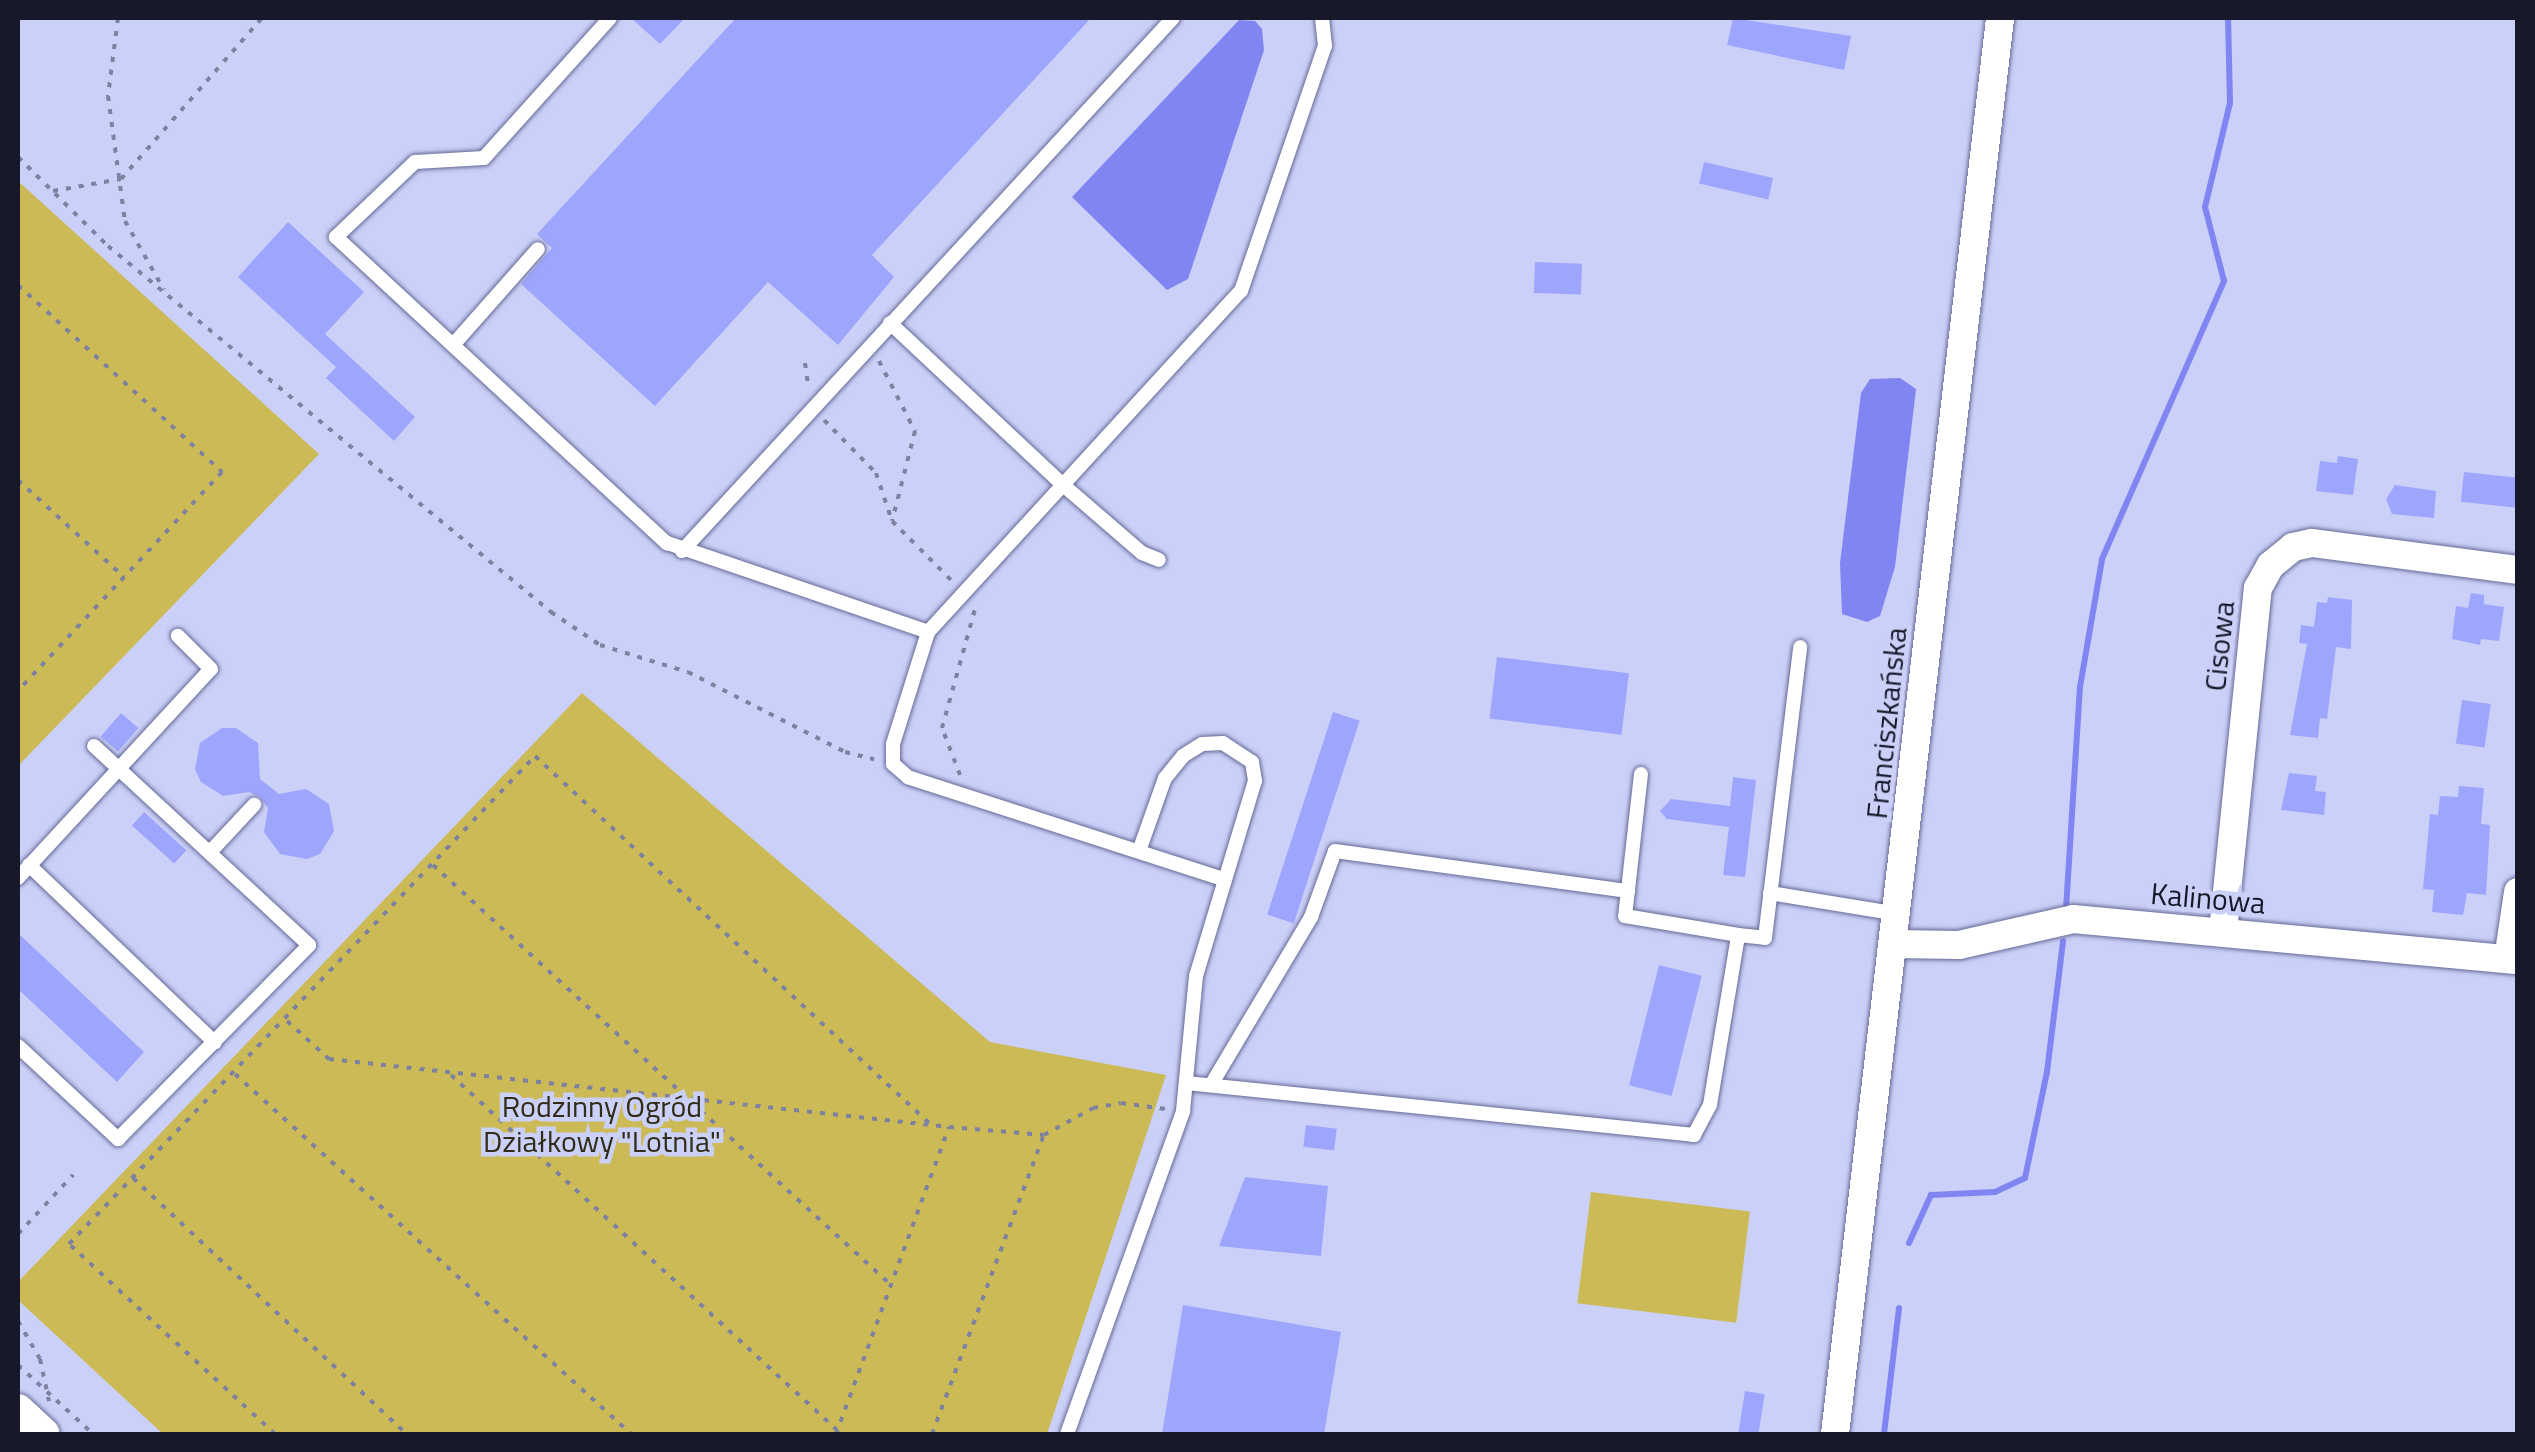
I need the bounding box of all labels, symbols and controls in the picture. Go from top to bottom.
street label: Cisowa [2196,599,2242,693]
street label: Franciszkańska [1858,625,1914,821]
street label: Kalinowa [2149,875,2267,921]
park label: Rodzinny Ogród Działkowy "Lotnia" [483,1088,721,1158]

